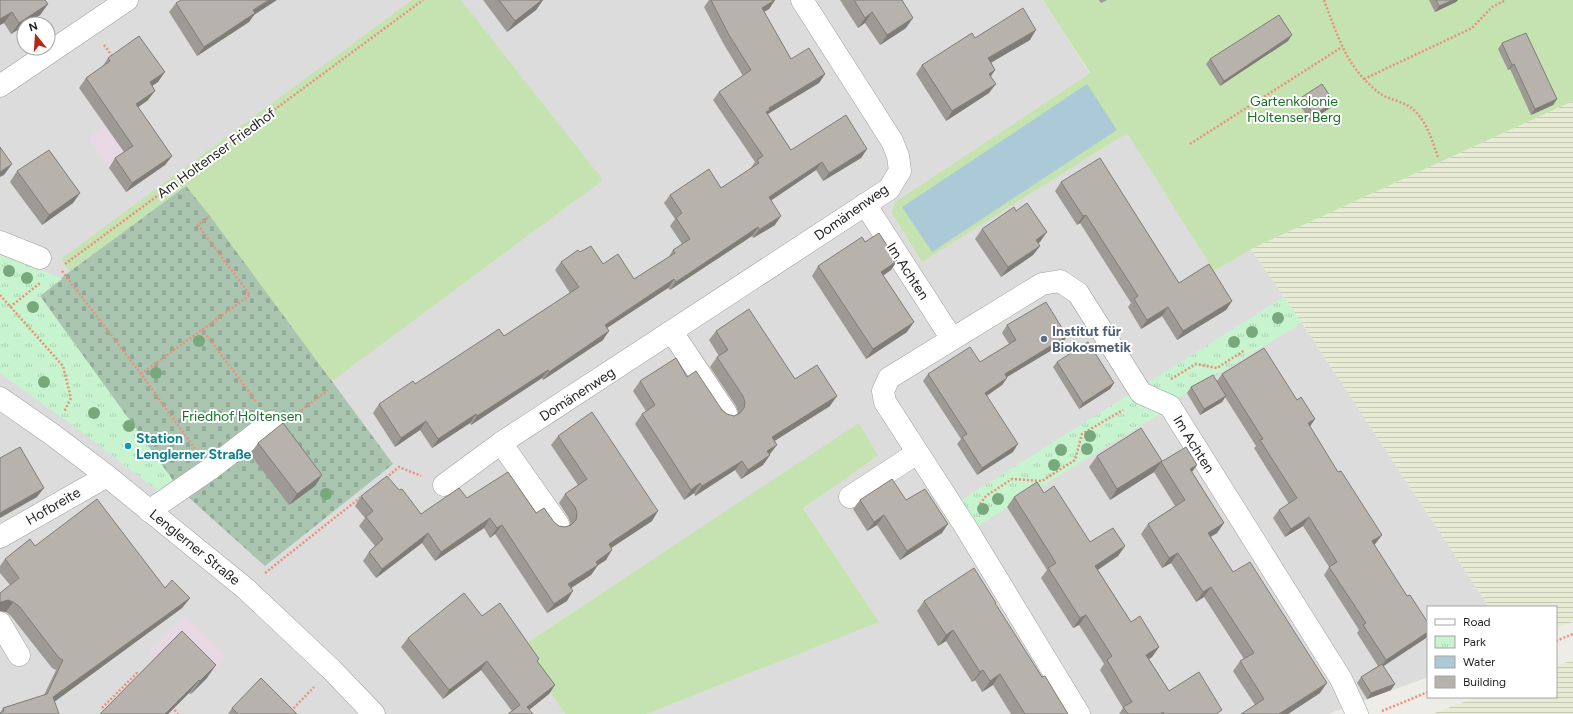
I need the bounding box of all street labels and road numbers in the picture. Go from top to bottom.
street label: Am Holtenser Friedhof [154,104,279,202]
street label: Domänenweg [811,181,892,244]
street label: Im Achten [883,240,932,303]
street label: Domänenweg [536,364,618,425]
street label: Im Achten [1169,412,1218,476]
street label: Hofbreite [23,484,84,529]
street label: Lenglerner Straße [146,506,244,589]

